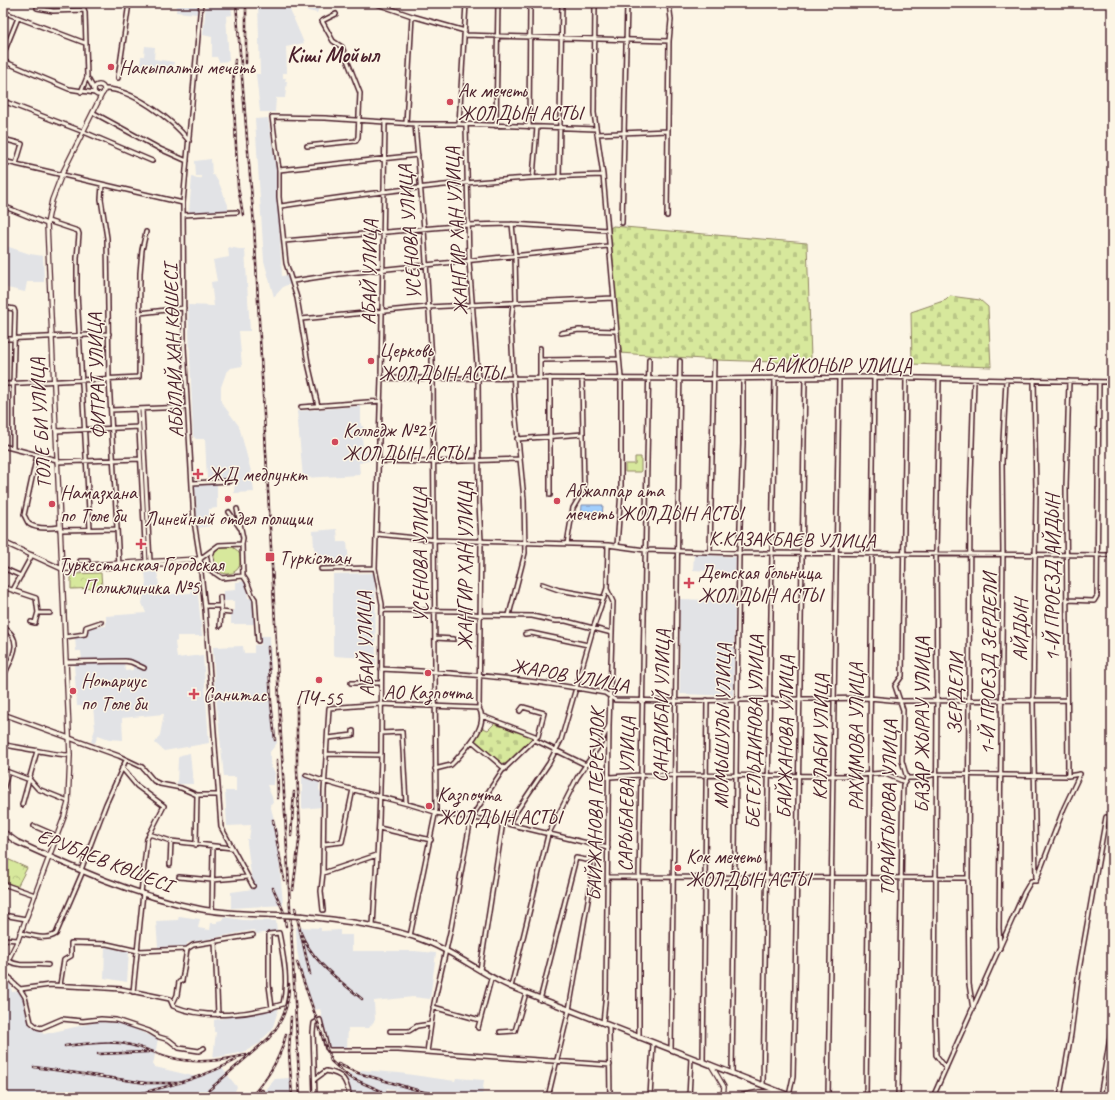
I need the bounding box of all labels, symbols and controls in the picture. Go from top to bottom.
district label: Кіші Мойыл [287,41,381,69]
place label: Накыпалты мечеть [119,55,257,80]
marker: Накыпалты мечеть [106,62,116,72]
place label: Ак мечеть ЖОЛДЫН АСТЫ [458,78,586,126]
marker: Ак мечеть ЖОЛДЫН АСТЫ [445,97,455,107]
street label: ЖАНГИР ХАН УЛИЦА [440,145,473,316]
street label: УСЕНОВА УЛИЦА [392,163,427,300]
street label: АБАЙ УЛИЦА [356,218,383,325]
street label: АБЫЛАЙ ХАН КӨШЕСІ [158,259,189,438]
street label: ФИТРАТ УЛИЦА [82,311,111,440]
place label: Церковь ЖОЛДЫН АСТЫ [379,338,507,386]
street label: А.БАЙКОНЫР УЛИЦА [750,353,913,378]
street label: ТОЛЕ БИ УЛИЦА [25,356,56,489]
marker: Церковь ЖОЛДЫН АСТЫ [366,356,376,366]
place label: Колледж №21 ЖОЛДЫН АСТЫ [343,418,471,466]
marker: Колледж №21 ЖОЛДЫН АСТЫ [330,437,340,447]
place label: ЖД медпункт [207,462,308,487]
marker: ЖД медпункт [192,468,204,480]
place label: Абжаппар ата мечеть ЖОЛДЫН АСТЫ [565,478,746,526]
place label: Намазхана по Толе би [60,480,138,528]
street label: ЖАНГИР ХАН УЛИЦА [453,481,478,650]
street label: УСЕНОВА УЛИЦА [408,486,433,623]
street label: 1-Й ПРОЕЗД АЙДЫН [1040,491,1065,661]
marker: Линейный отдел полиции [223,494,233,504]
marker: Абжаппар ата мечеть ЖОЛДЫН АСТЫ [552,496,562,506]
marker: Намазхана по Толе би [47,499,57,509]
place label: Линейный отдел полиции [144,506,314,531]
street label: К.КАЗАКБАЕВ УЛИЦА [708,526,876,553]
marker: Туркестанская Городская Поликлиника №5 [135,538,147,550]
place label: Түркістан [279,545,352,570]
marker: Түркістан [264,551,276,563]
place label: Туркестанская Городская Поликлиника №5 [58,552,226,600]
place label: Детская больница ЖОЛДЫН АСТЫ [698,560,826,608]
street label: 1-Й ПРОЕЗД ЗЕРДЕЛИ [974,569,1003,755]
marker: Детская больница ЖОЛДЫН АСТЫ [683,577,695,589]
street label: АБАЙ УЛИЦА [351,590,380,697]
street label: АЙДЫН [1007,595,1034,661]
street label: САНДИБАЙ УЛИЦА [648,628,675,783]
street label: БЕГЕЛЬДИНОВА УЛИЦА [740,634,769,829]
street label: БАЗАР ЖЫРАУ УЛИЦА [910,636,935,813]
street label: МОМЫШУЛЫ УЛИЦА [709,642,736,809]
street label: ЗЕРДЕЛИ [942,650,969,735]
street label: ЖАРОВ УЛИЦА [509,653,632,698]
street label: БАЙЖАНОВА УЛИЦА [772,654,799,819]
street label: РАХИМОВА УЛИЦА [844,662,869,811]
place label: Нотариус по Толе би [81,668,149,716]
marker: АО Казпочта [423,668,433,678]
street label: КАЛАБИ УЛИЦА [807,673,834,800]
marker: ПЧ-55 [314,675,324,685]
place label: АО Казпочта [384,680,474,706]
place label: Санитас [203,682,267,707]
marker: Нотариус по Толе би [68,686,78,696]
place label: ПЧ-55 [295,686,344,711]
marker: Санитас [188,688,200,700]
street label: БАЙЖАНОВА ПЕРЕУЛОК [581,705,610,901]
street label: САРЫБАЕВА УЛИЦА [613,715,640,872]
street label: ТОРАЙГЫРОВА УЛИЦА [874,719,903,896]
place label: Казпочта ЖОЛДЫН АСТЫ [437,782,565,830]
marker: Казпочта ЖОЛДЫН АСТЫ [424,801,434,811]
street label: ЕРУБАЕВ КӨШЕСІ [34,823,180,899]
place label: Кок мечеть ЖОЛДЫН АСТЫ [686,844,814,892]
marker: Кок мечеть ЖОЛДЫН АСТЫ [673,863,683,873]

